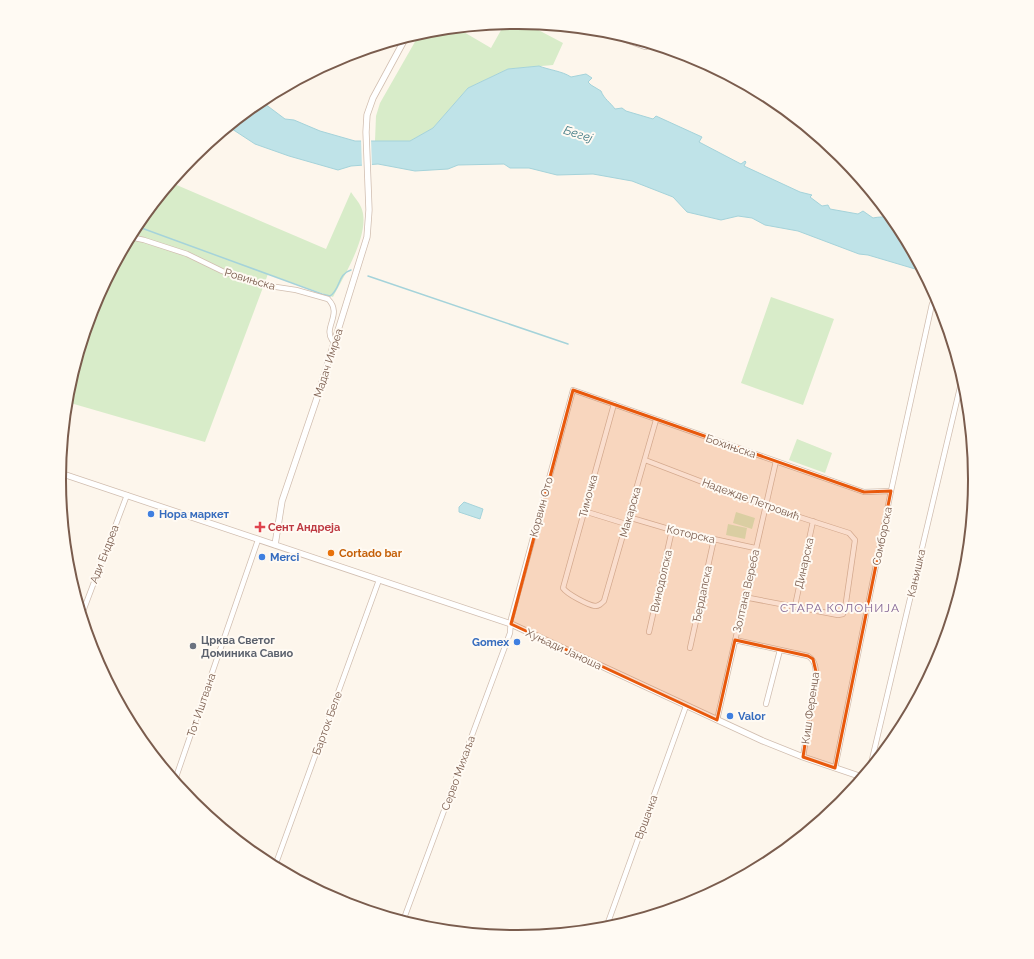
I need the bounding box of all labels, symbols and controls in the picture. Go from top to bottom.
water label: Бегеј [562,123,595,145]
street label: Ровињска [223,266,277,293]
street label: Мадач Имреа [311,327,346,399]
street label: Бохињска [704,432,758,461]
street label: Тимочка [577,473,600,519]
street label: Корвин Ото [527,475,556,539]
street label: Надежде Петровић [700,476,801,523]
street label: Макарска [617,485,644,539]
street label: Сомборска [870,506,895,567]
place label: Нора маркет [159,508,230,521]
marker: Нора маркет [146,509,156,519]
place label: Сент Андреја [268,521,340,534]
marker: Сент Андреја [255,522,265,532]
street label: Ади Ендреа [87,523,122,585]
street label: Которска [665,523,716,546]
street label: Динарска [792,536,817,590]
place label: Cortado bar [339,547,403,560]
marker: Cortado bar [326,548,336,558]
street label: Золтана Вереба [731,548,762,634]
street label: Кањишка [905,548,928,598]
street label: Винодолска [648,549,675,614]
place label: Merci [270,551,299,564]
marker: Merci [257,552,267,562]
street label: Ђердапска [690,565,715,624]
district label: СТАРА КОЛОНИЈА [780,601,900,615]
street label: Хуњади Јаноша [524,626,604,673]
place label: Црква Светог Доминика Савио [201,634,293,660]
place label: Gomex [472,636,509,649]
marker: Gomex [512,637,522,647]
marker: Црква Светог Доминика Савио [188,641,198,651]
street label: Тот Иштвана [184,671,218,739]
street label: Киш Ференца [799,671,822,745]
street label: Барток Беле [310,689,345,757]
place label: Valor [738,710,766,723]
marker: Valor [725,711,735,721]
street label: Серво Михаља [439,734,478,812]
street label: Вршачка [632,793,660,841]

